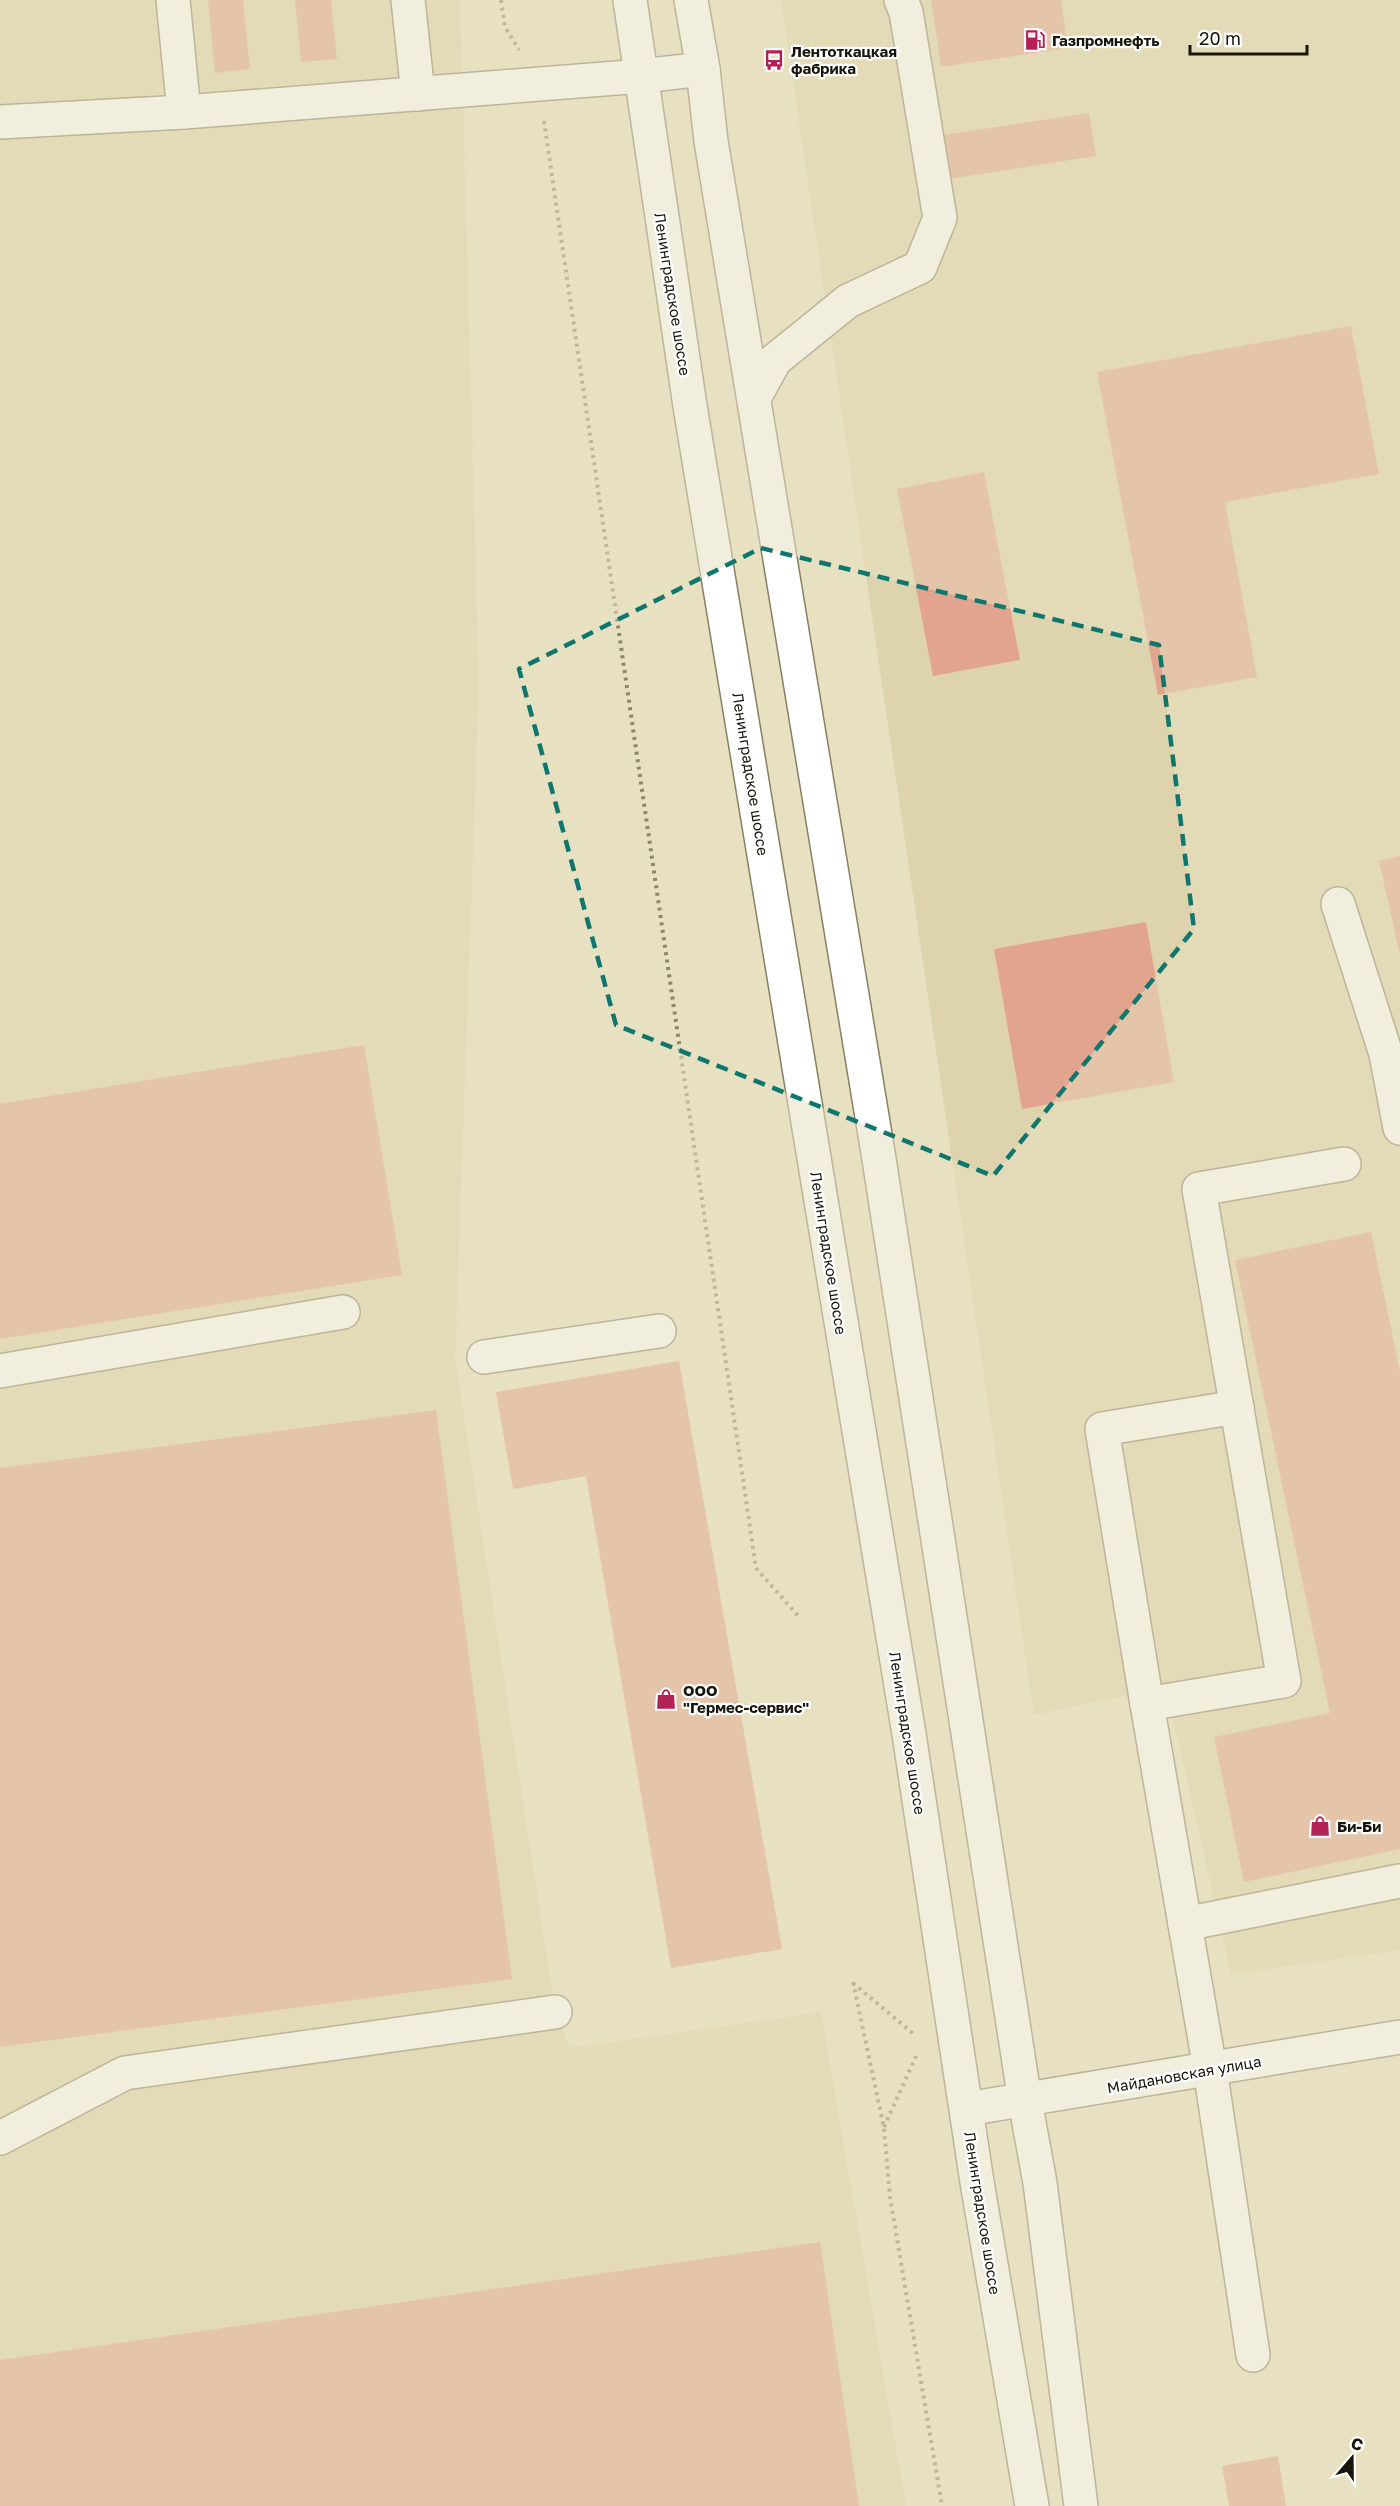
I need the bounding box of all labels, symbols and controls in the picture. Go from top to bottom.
scale bar [1190,18,1307,56]
text: 20 m [1199,27,1241,49]
fuel station icon: Газпромнефть [1023,28,1047,52]
place label: Газпромнефть [1052,31,1160,49]
place label: Лентоткацкая фабрика [791,42,897,77]
bus stop icon: Лентоткацкая фабрика [762,48,786,72]
street label: Ленинградское шоссе [651,211,695,377]
street label: Ленинградское шоссе [729,691,773,857]
street label: Ленинградское шоссе [807,1170,851,1336]
street label: Ленинградское шоссе [886,1650,930,1816]
place label: ООО "Гермес-сервис" [683,1681,809,1716]
shop icon: ООО "Гермес-сервис" [654,1687,678,1711]
shop icon: Би-Би [1308,1814,1332,1838]
place label: Би-Би [1337,1817,1381,1835]
street label: Майдановская улица [1106,2052,1262,2096]
street label: Ленинградское шоссе [961,2130,1005,2296]
north arrow [1322,2428,1382,2488]
text: С [1348,2433,1366,2455]

